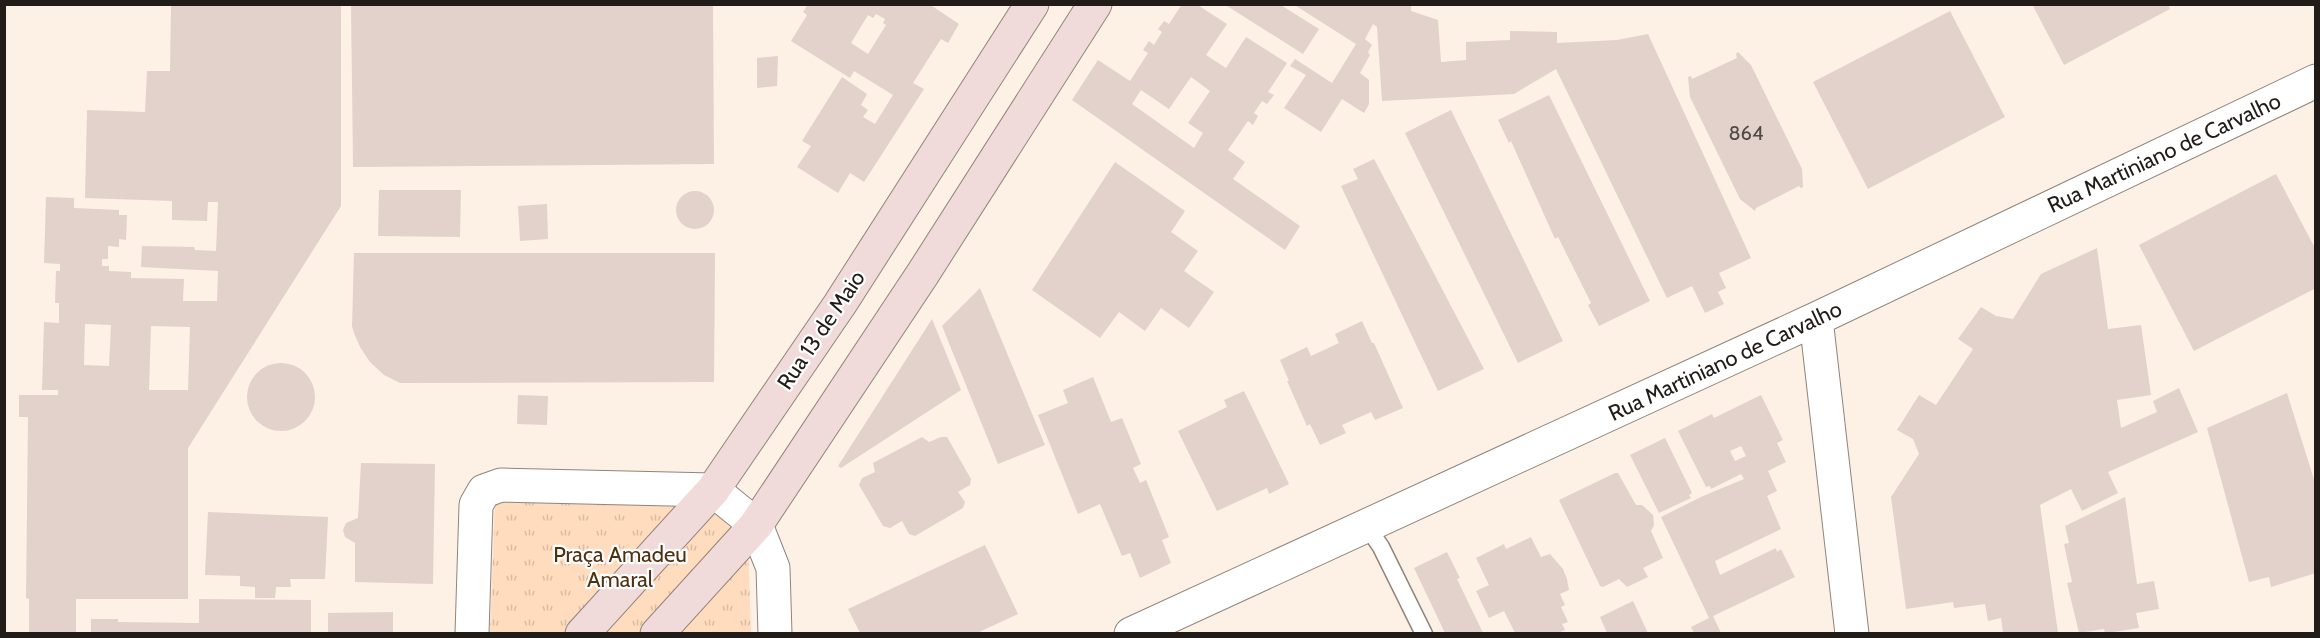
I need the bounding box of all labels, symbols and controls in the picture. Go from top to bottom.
street label: Rua Martiniano de Carvalho [2043,87,2285,219]
house number: 864 [1728,121,1764,145]
street label: Rua 13 de Maio [771,265,871,395]
street label: Rua Martiniano de Carvalho [1604,295,1846,427]
park label: Praça Amadeu Amaral [553,541,687,593]

